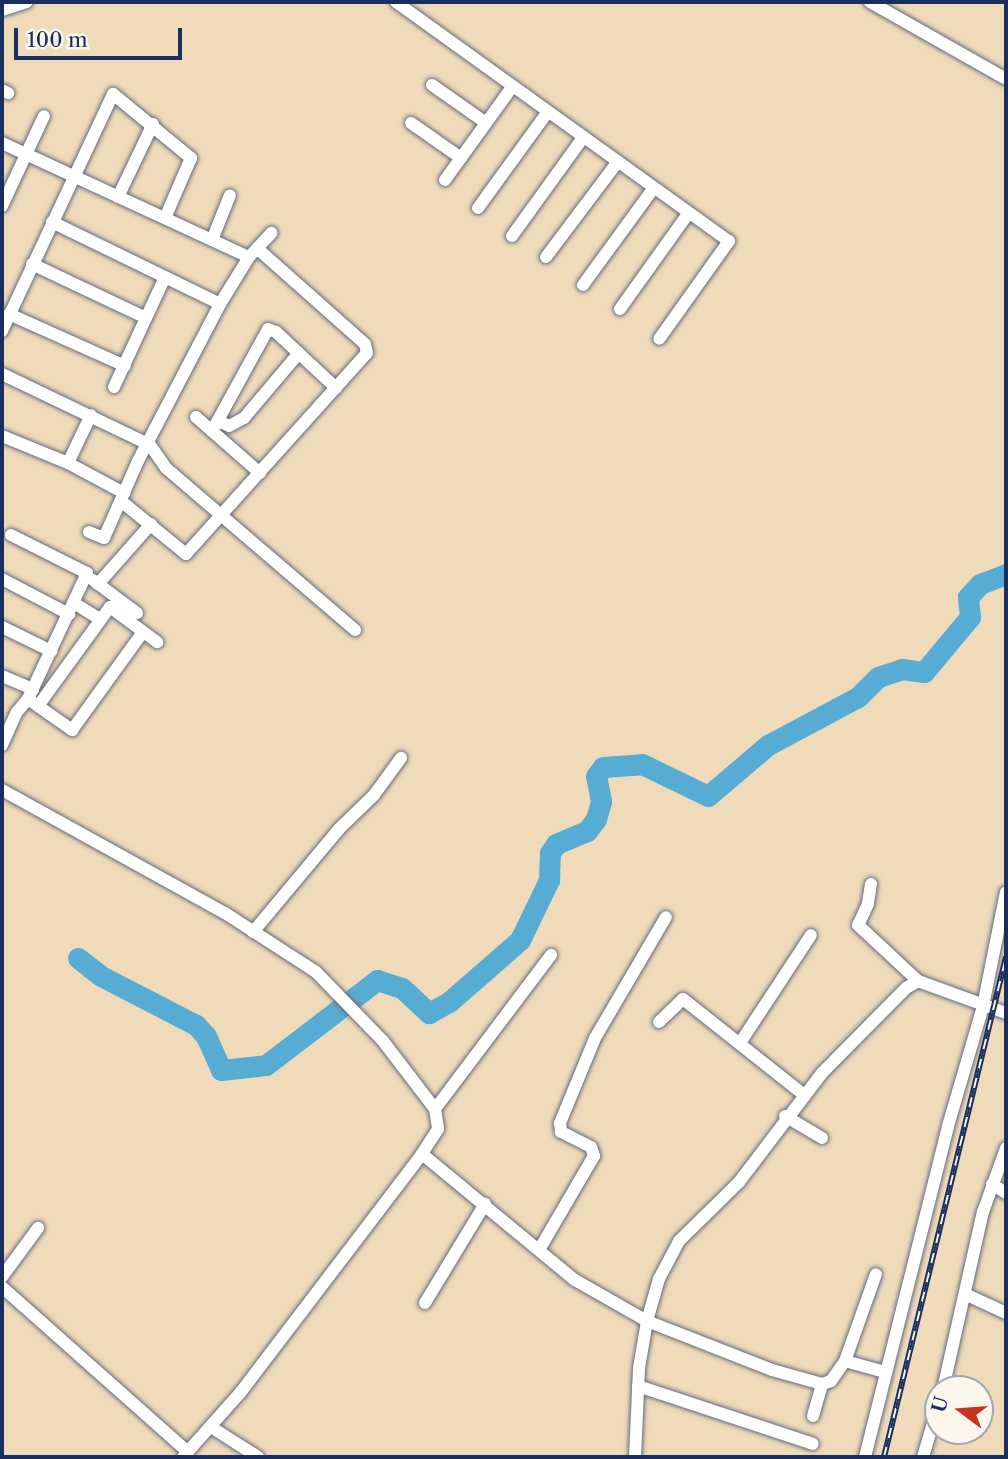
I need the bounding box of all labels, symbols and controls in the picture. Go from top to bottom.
scale bar [18,14,186,58]
text: 100 m [27,27,88,52]
north arrow [924,1375,994,1445]
text: U [927,1394,953,1415]

